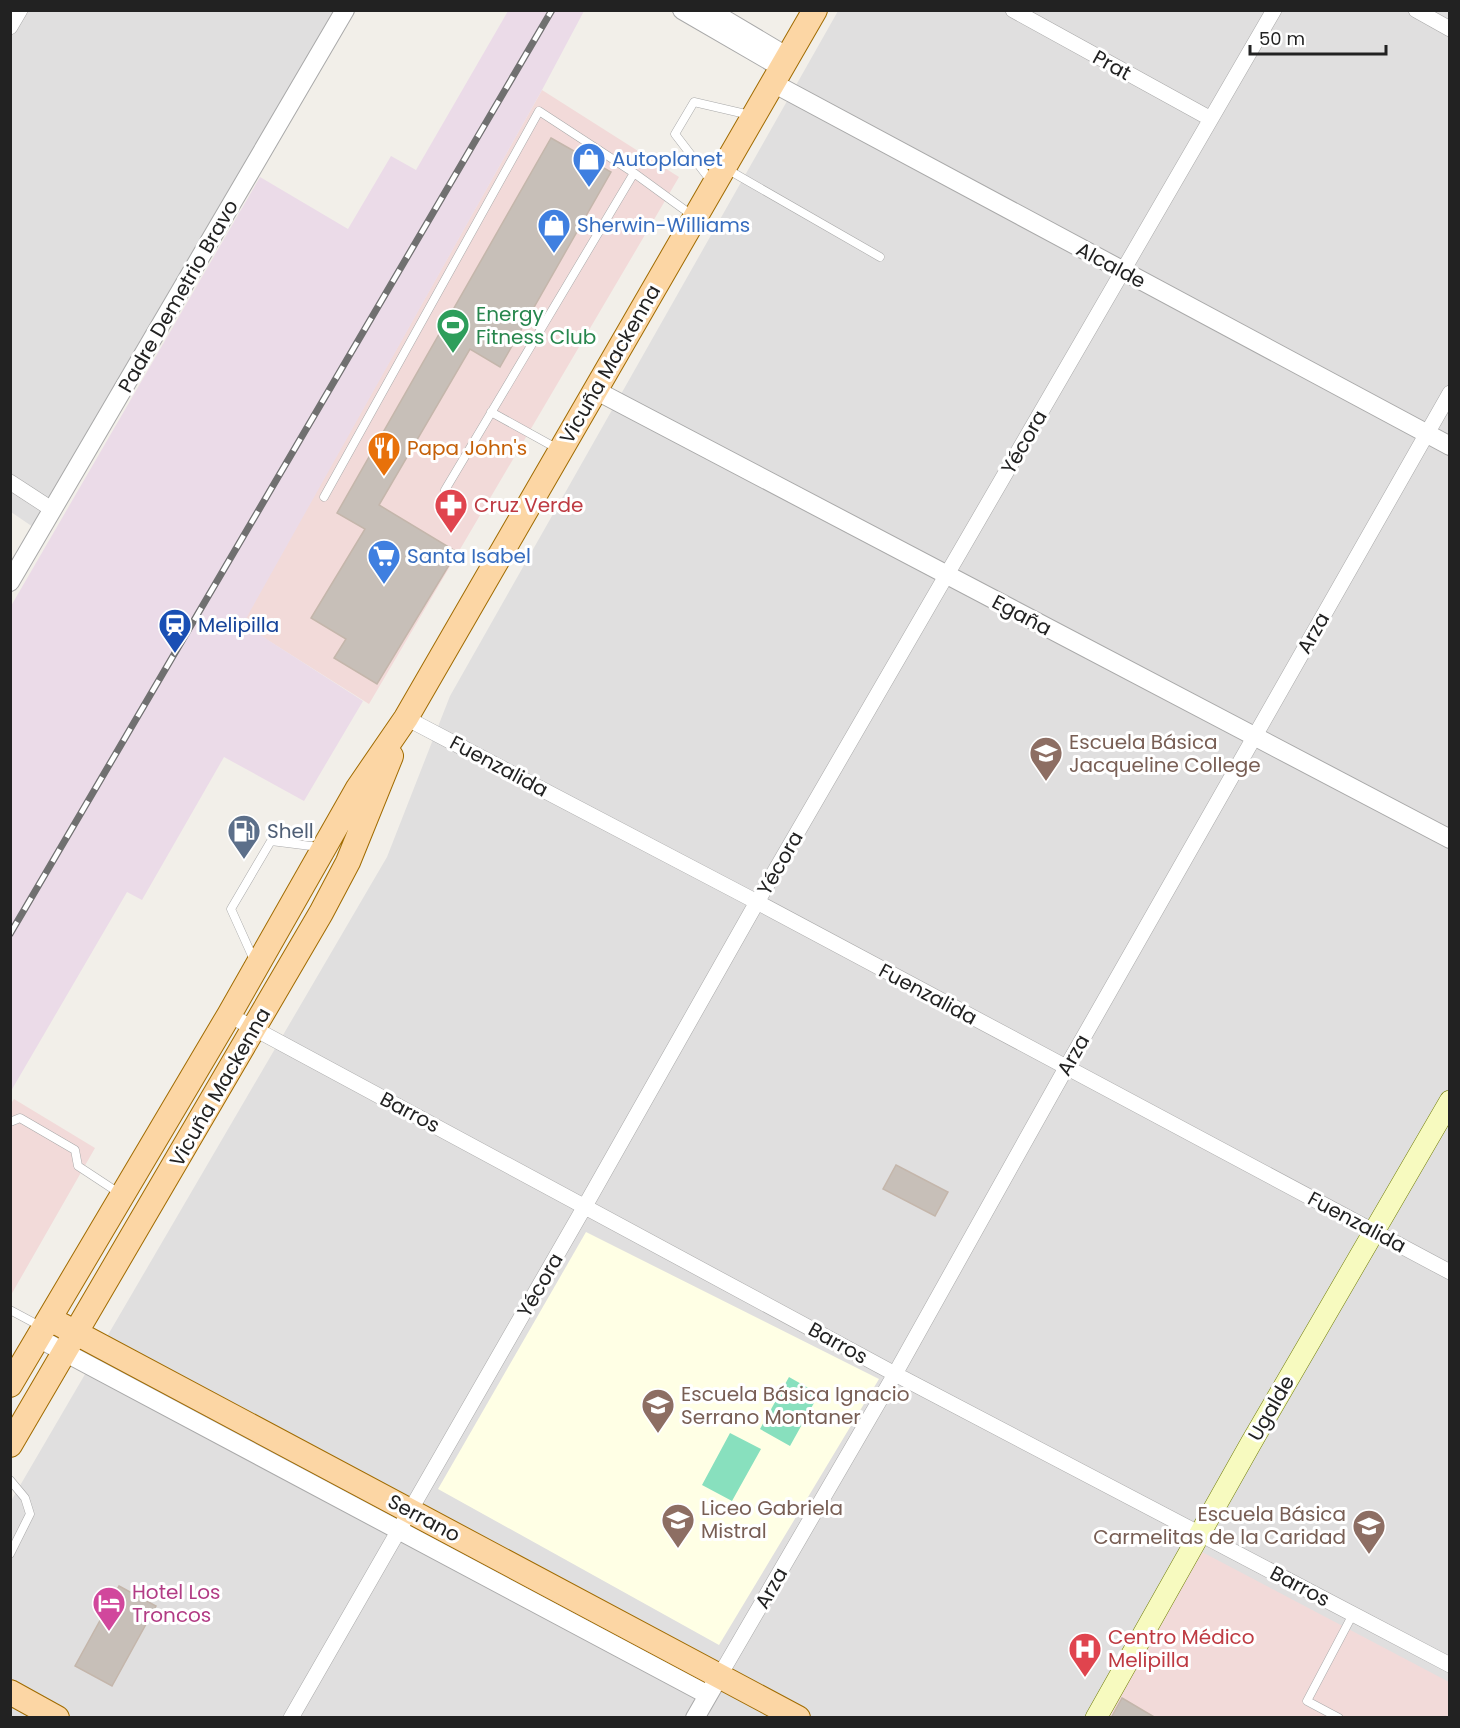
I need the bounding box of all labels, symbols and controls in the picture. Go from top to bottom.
scale bar [1250,18,1386,56]
text: 50 m [1259,26,1305,51]
street label: Prat [1088,43,1136,87]
shop icon: Autoplanet [571,141,607,188]
place label: Autoplanet [612,145,723,173]
street label: Padre Demetrio Bravo [111,194,245,398]
shop icon: Sherwin-Williams [536,207,572,254]
place label: Sherwin-Williams [577,211,750,239]
street label: Alcalde [1071,235,1151,295]
street label: Vicuña Mackenna [553,279,667,449]
place label: Energy Fitness Club [476,300,596,351]
sports icon: Energy Fitness Club [435,307,471,354]
street label: Yécora [994,405,1054,479]
restaurant icon: Papa John's [366,430,402,477]
place label: Papa John's [407,434,527,462]
pharmacy icon: Cruz Verde [433,487,469,534]
place label: Cruz Verde [474,491,583,519]
supermarket icon: Santa Isabel [366,538,402,585]
place label: Santa Isabel [407,542,531,570]
street label: Egaña [987,588,1057,642]
station icon: Melipilla [157,607,193,654]
street label: Arza [1290,607,1336,659]
place label: Melipilla [198,611,279,639]
street label: Fuenzalida [445,728,553,804]
place label: Escuela Básica Jacqueline College [1069,728,1261,779]
school or university icon: Escuela Básica Jacqueline College [1028,735,1064,782]
fuel station icon: Shell [226,813,262,860]
place label: Shell [267,817,314,845]
street label: Yécora [750,826,810,900]
street label: Fuenzalida [874,956,982,1032]
street label: Vicuña Mackenna [163,1002,277,1172]
street label: Arza [1050,1029,1096,1081]
street label: Barros [375,1085,445,1139]
street label: Fuenzalida [1303,1184,1411,1260]
street label: Yécora [510,1248,570,1322]
street label: Barros [803,1315,873,1371]
street label: Ugalde [1241,1370,1301,1446]
place label: Escuela Básica Ignacio Serrano Montaner [681,1380,910,1431]
school or university icon: Escuela Básica Ignacio Serrano Montaner [640,1387,676,1434]
street label: Serrano [383,1487,465,1549]
place label: Liceo Gabriela Mistral [701,1494,843,1545]
place label: Escuela Básica Carmelitas de la Caridad [1093,1500,1346,1551]
school or university icon: Liceo Gabriela Mistral [660,1502,696,1549]
school or university icon: Escuela Básica Carmelitas de la Caridad [1351,1508,1387,1555]
street label: Barros [1265,1559,1335,1613]
street label: Arza [748,1562,794,1614]
place label: Hotel Los Troncos [132,1578,220,1629]
hotel icon: Hotel Los Troncos [91,1585,127,1632]
place label: Centro Médico Melipilla [1108,1623,1255,1674]
hospital icon: Centro Médico Melipilla [1067,1631,1103,1678]

